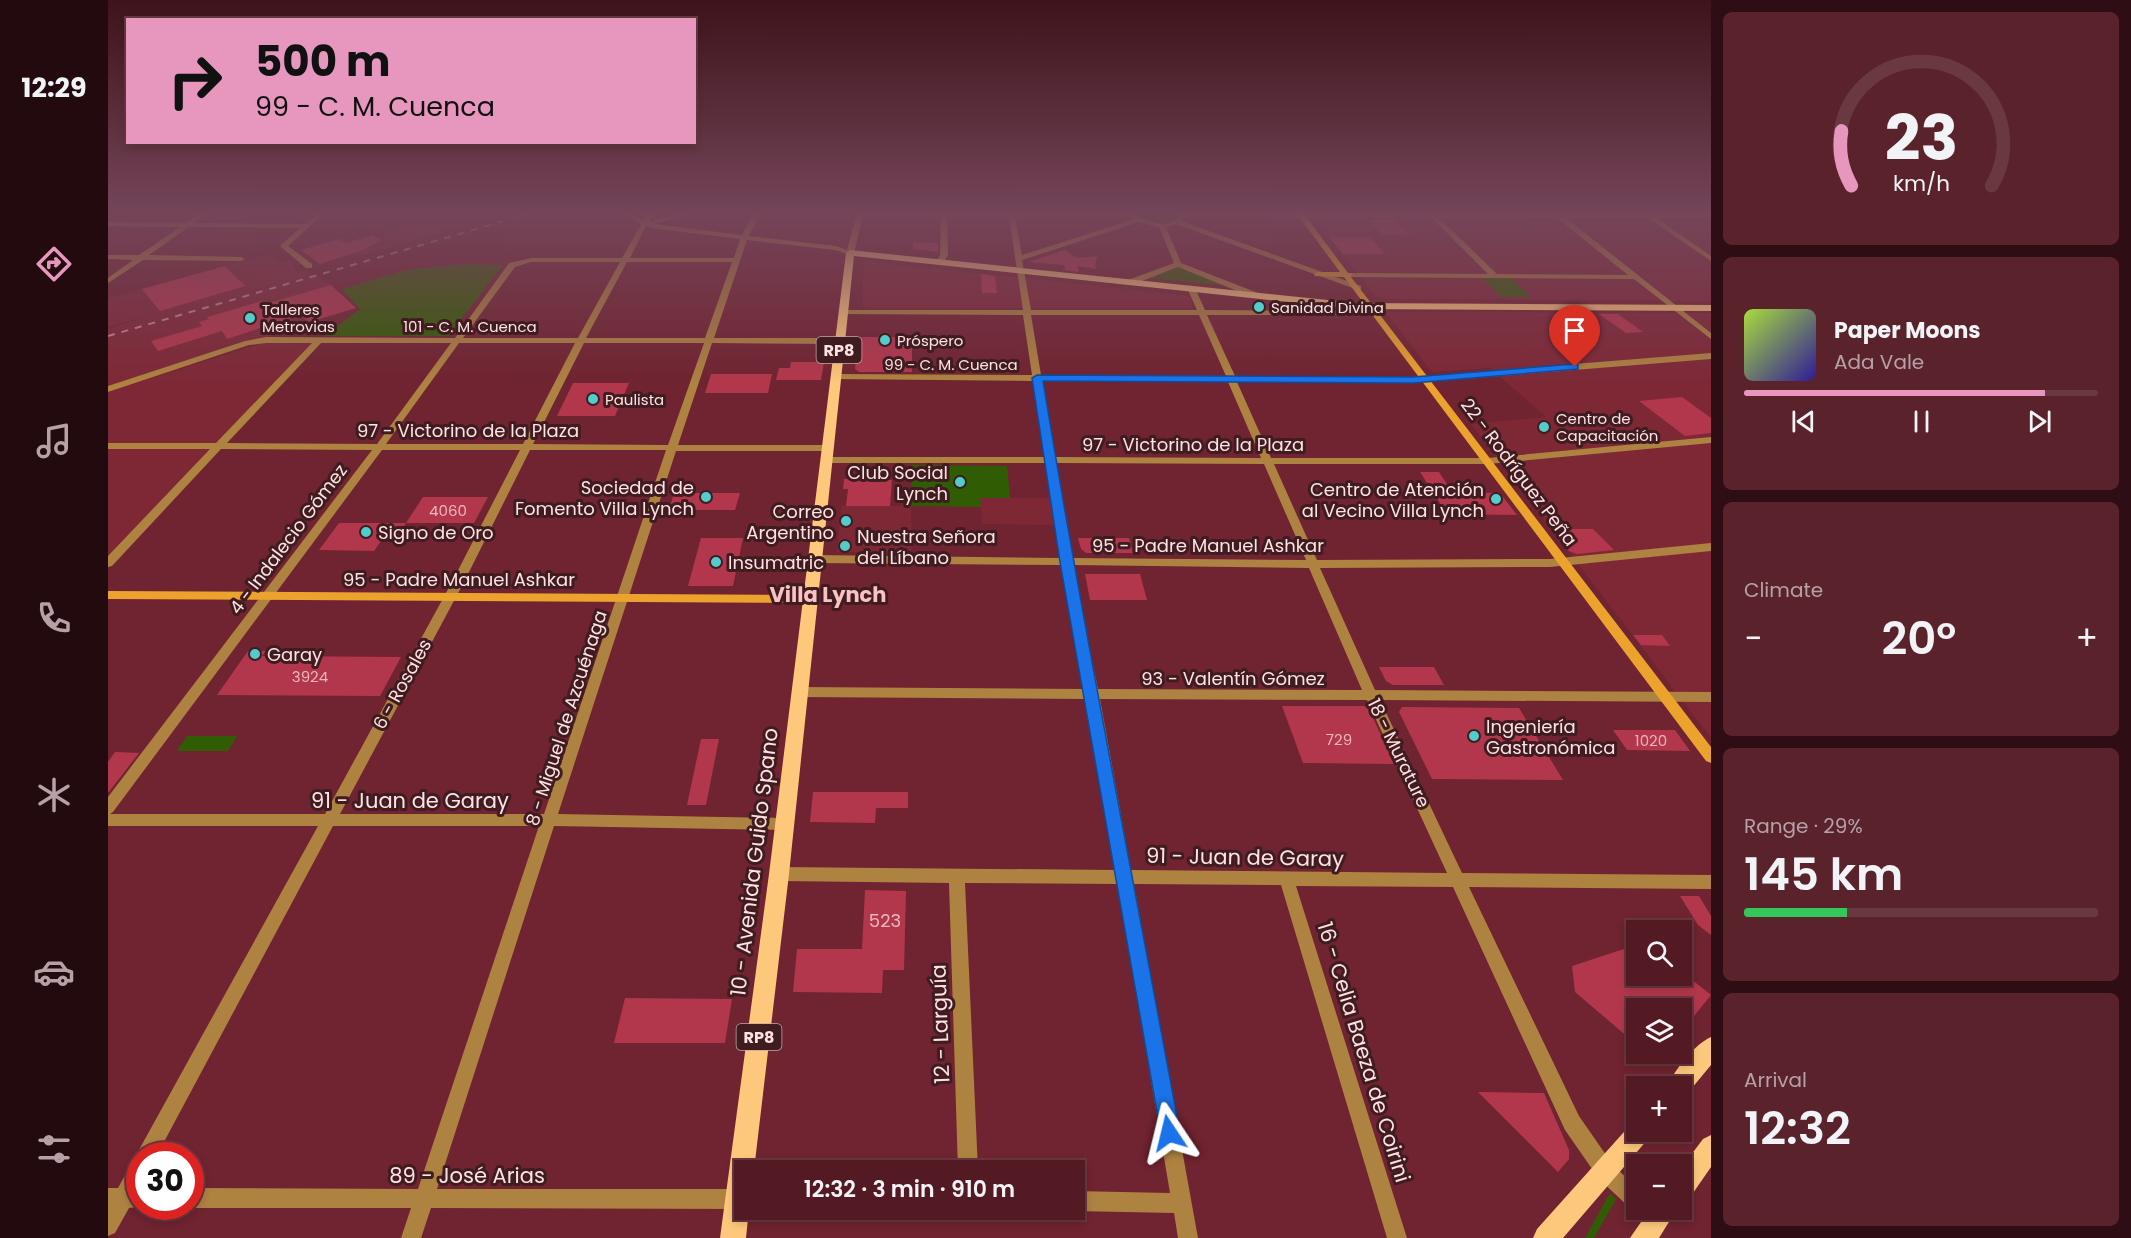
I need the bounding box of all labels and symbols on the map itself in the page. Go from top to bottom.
place label: Sanidad Divina [1271,297,1384,318]
place label: Talleres Metrovias [262,299,335,337]
marker: Sanidad Divina [1252,300,1266,314]
pin [1549,305,1600,367]
marker: Talleres Metrovias [243,311,257,325]
street label: 101 - C. M. Cuenca [403,316,537,337]
place label: Próspero [897,330,963,351]
marker: Próspero [878,333,892,347]
road number: RP8 [816,337,862,363]
street label: 99 - C. M. Cuenca [884,354,1018,375]
place label: Paulista [605,389,664,410]
marker: Paulista [586,392,600,406]
street label: 22 - Rodríguez Peña [1455,393,1583,551]
place label: Centro de Capacitación [1556,408,1658,446]
street label: 97 - Victorino de la Plaza [357,418,579,443]
marker: Centro de Capacitación [1537,420,1551,434]
street label: 97 - Victorino de la Plaza [1082,432,1304,457]
street label: 4 - Indalecio Gómez [223,459,353,619]
place label: Club Social Lynch [847,460,948,506]
place label: Sociedad de Fomento Villa Lynch [515,475,694,521]
marker: Club Social Lynch [953,475,967,489]
place label: Centro de Atención al Vecino Villa Lynch [1302,477,1484,523]
marker: Sociedad de Fomento Villa Lynch [699,490,713,504]
marker: Centro de Atención al Vecino Villa Lynch [1489,492,1503,506]
place label: Correo Argentino [746,499,834,545]
house number: 4060 [429,500,467,521]
marker: Correo Argentino [839,514,853,528]
place label: Signo de Oro [378,520,494,545]
place label: Nuestra Señora del Líbano [857,524,996,570]
marker: Signo de Oro [359,525,373,539]
street label: 95 - Padre Manuel Ashkar [1092,533,1324,558]
marker: Nuestra Señora del Líbano [838,539,852,553]
place label: Insumatric [728,550,824,575]
marker: Insumatric [709,555,723,569]
street label: 95 - Padre Manuel Ashkar [343,567,575,592]
district label: Villa Lynch [770,580,886,609]
street label: 8 - Miguel de Azcuénaga [519,607,613,829]
street label: 6 - Rosales [367,634,437,734]
place label: Garay [267,642,322,667]
marker: Garay [248,647,262,661]
house number: 3924 [292,666,328,687]
street label: 93 - Valentín Gómez [1141,666,1325,691]
street label: 18 - Murature [1362,694,1436,812]
place label: Ingeniería Gastronómica [1486,714,1615,760]
street label: 10 - Avenida Guido Spano [723,726,785,998]
house number: 729 [1326,729,1352,750]
marker: Ingeniería Gastronómica [1467,729,1481,743]
house number: 1020 [1635,730,1667,751]
street label: 91 - Juan de Garay [311,786,509,815]
street label: 91 - Juan de Garay [1146,841,1344,873]
house number: 523 [869,908,901,933]
street label: 16 - Celia Baeza de Coirini [1311,918,1417,1186]
street label: 12 - Larguía [923,964,957,1084]
road number: RP8 [736,1024,782,1050]
position arrow [1137,1101,1201,1165]
speed limit sign: 30 [126,1142,204,1220]
street label: 89 - José Arias [389,1161,545,1190]

